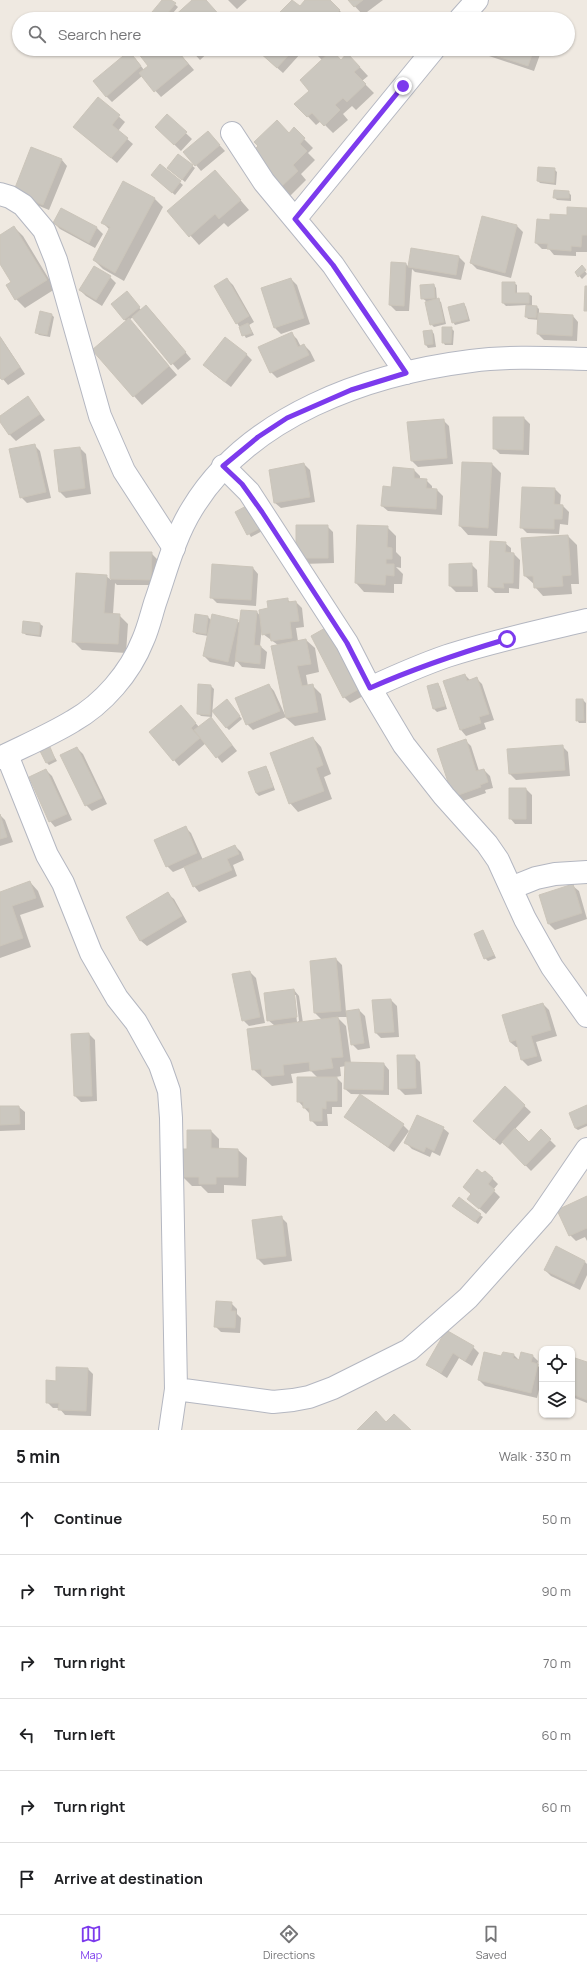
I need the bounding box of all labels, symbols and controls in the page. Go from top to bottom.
search box [12,12,575,56]
icon: search [26,23,48,45]
text: Search here [58,24,141,45]
route end [394,77,412,95]
route start [498,630,516,648]
map controls [539,1346,575,1418]
button: locate [539,1346,575,1382]
button: layers [539,1382,575,1418]
text: 5 min [16,1445,60,1468]
text: Walk · 330 m [499,1447,571,1465]
icon: ahead [16,1508,38,1530]
text: Continue [54,1508,122,1529]
text: 50 m [542,1510,571,1528]
icon: right [16,1580,38,1602]
text: Turn right [54,1580,125,1601]
text: 90 m [541,1582,571,1600]
icon: right [16,1652,38,1674]
text: Turn right [54,1652,125,1673]
text: 70 m [543,1654,571,1672]
icon: left [16,1724,38,1746]
text: Turn left [54,1724,116,1745]
text: 60 m [541,1726,571,1744]
icon: right [16,1796,38,1818]
text: Turn right [54,1796,125,1817]
text: 60 m [541,1798,571,1816]
icon: arrive [16,1868,38,1890]
text: Arrive at destination [54,1868,203,1889]
tab: Map [80,1923,102,1962]
tab: Directions [263,1923,315,1962]
tab: Saved [476,1923,507,1962]

